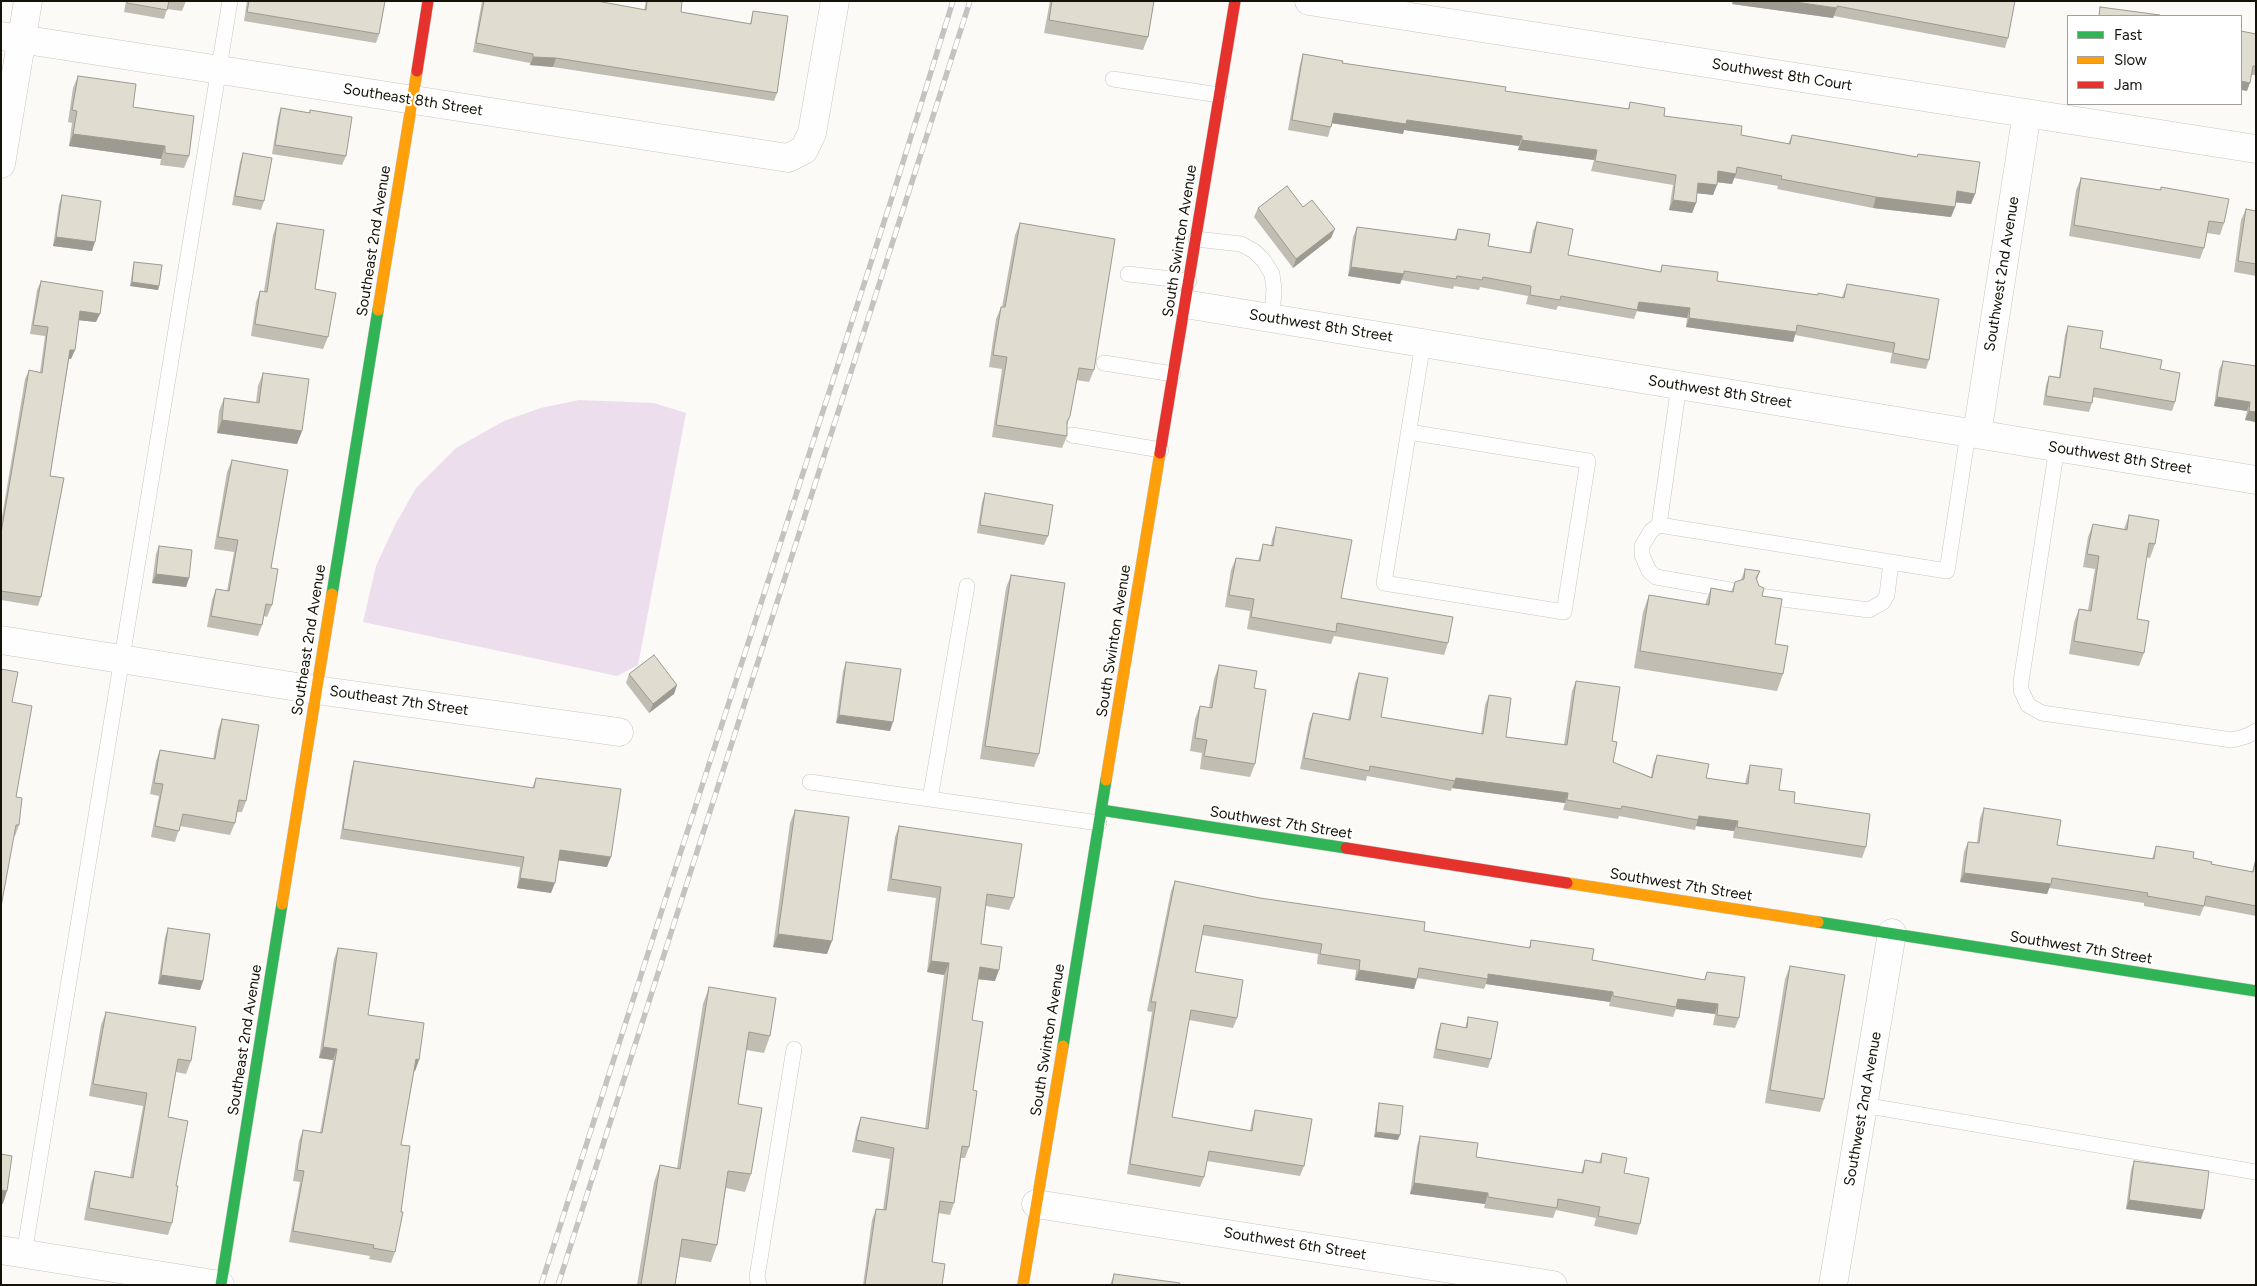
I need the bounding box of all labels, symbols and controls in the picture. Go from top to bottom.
legend [2067,15,2242,105]
text: Fast [2114,26,2142,44]
text: Slow [2114,51,2147,69]
street label: Southwest 8th Court [1711,55,1853,95]
text: Jam [2114,76,2142,94]
street label: Southeast 8th Street [342,80,484,120]
street label: Southeast 2nd Avenue [353,164,395,318]
street label: South Swinton Avenue [1159,164,1201,318]
street label: Southwest 2nd Avenue [1981,195,2023,353]
street label: Southwest 8th Street [1248,306,1394,346]
street label: Southwest 8th Street [1647,372,1793,412]
street label: Southwest 8th Street [2047,438,2193,478]
street label: Southeast 2nd Avenue [288,563,330,717]
street label: South Swinton Avenue [1093,564,1135,718]
street label: Southeast 7th Street [328,682,470,720]
street label: Southwest 7th Street [1208,803,1354,843]
street label: Southwest 7th Street [1608,865,1754,905]
street label: Southwest 7th Street [2008,928,2154,968]
street label: Southeast 2nd Avenue [224,963,266,1117]
street label: South Swinton Avenue [1027,963,1069,1117]
street label: Southwest 2nd Avenue [1841,1030,1885,1188]
street label: Southwest 6th Street [1222,1224,1368,1264]

